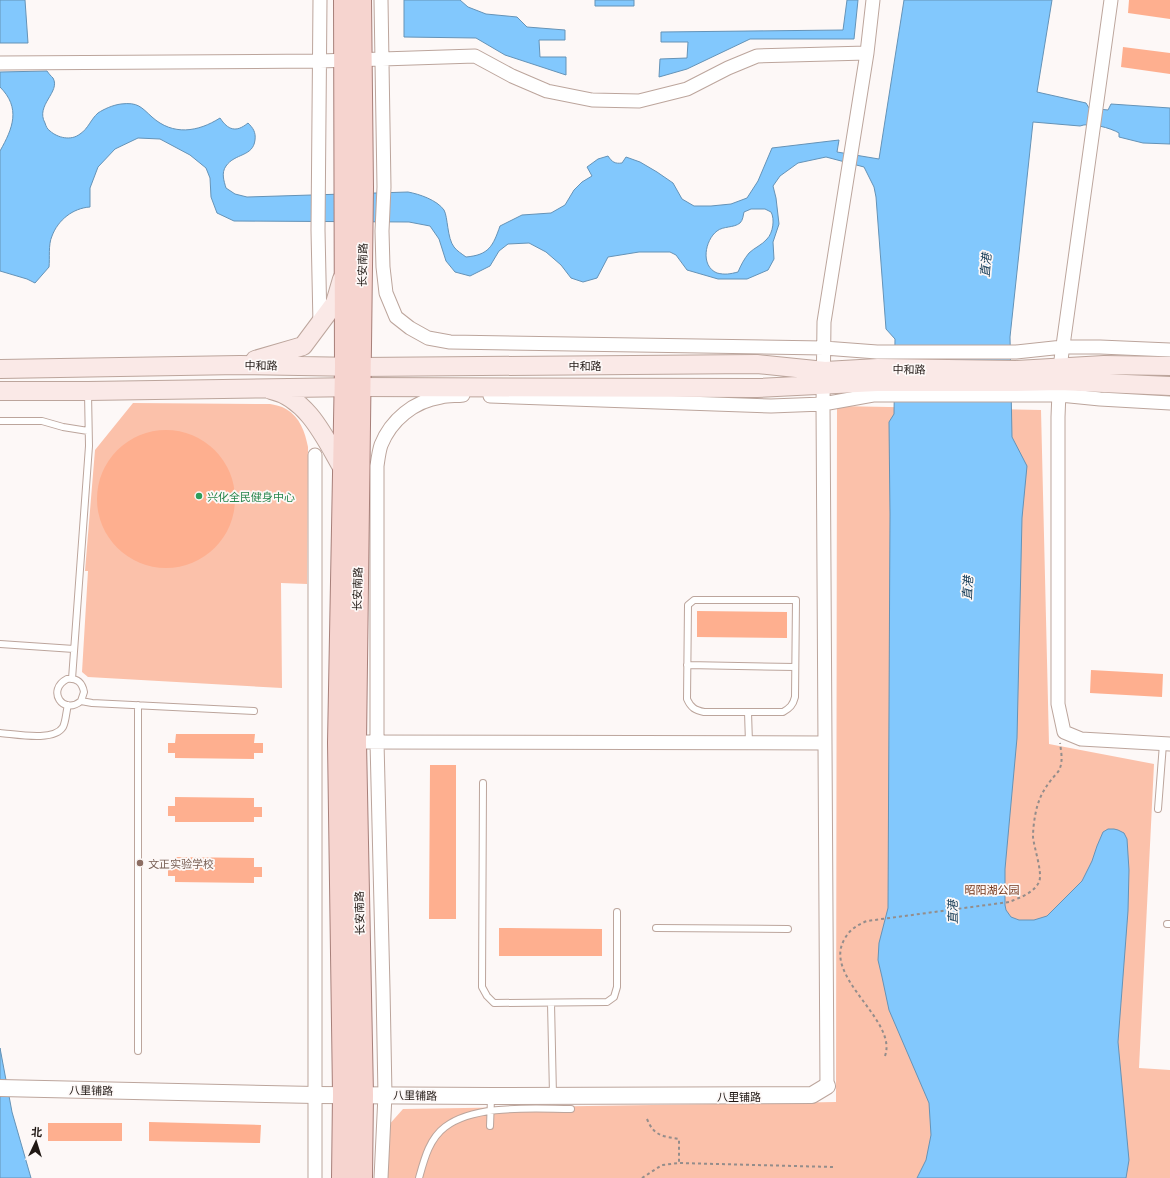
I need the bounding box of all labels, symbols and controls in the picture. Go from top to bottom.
street label: 长安南路 [355,243,369,287]
water label: 直港 [977,250,993,278]
street label: 中和路 [244,358,278,372]
street label: 中和路 [569,359,602,372]
street label: 中和路 [892,362,926,376]
place label: 兴化全民健身中心 [207,490,295,503]
marker: 兴化全民健身中心 [194,491,204,501]
street label: 长安南路 [350,567,364,611]
water label: 直港 [959,574,975,600]
place label: 文正实验学校 [148,857,214,870]
marker: 文正实验学校 [135,858,145,868]
park label: 昭阳湖公园 [965,883,1020,896]
street label: 长安南路 [352,891,366,935]
water label: 直港 [945,898,959,924]
street label: 八里铺路 [69,1083,113,1097]
street label: 八里铺路 [393,1088,437,1102]
street label: 八里铺路 [717,1090,761,1103]
north arrow [16,1122,56,1162]
text: 北 [31,1125,43,1138]

